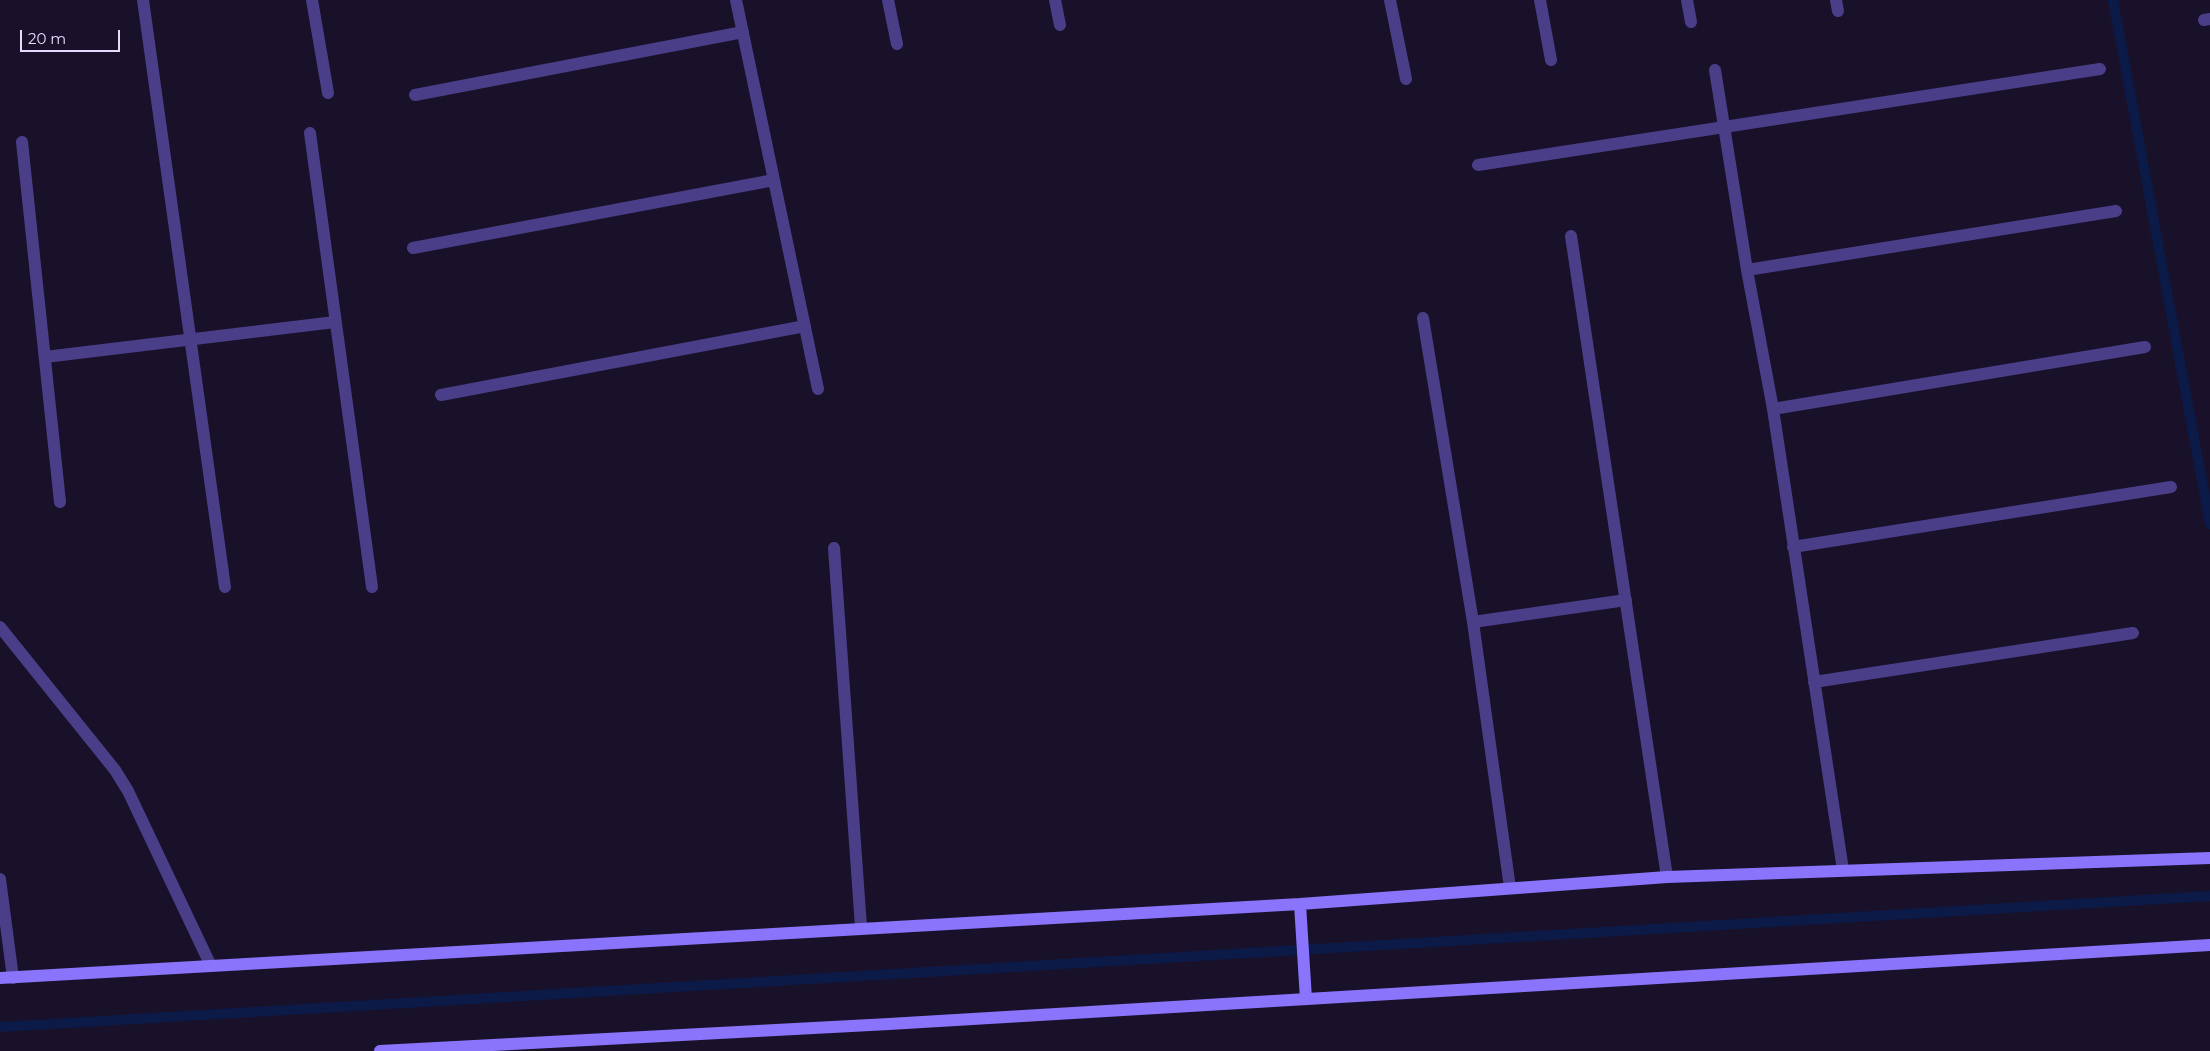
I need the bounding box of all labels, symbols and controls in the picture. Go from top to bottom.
scale bar [22,20,122,52]
text: 20 m [28,29,66,48]

